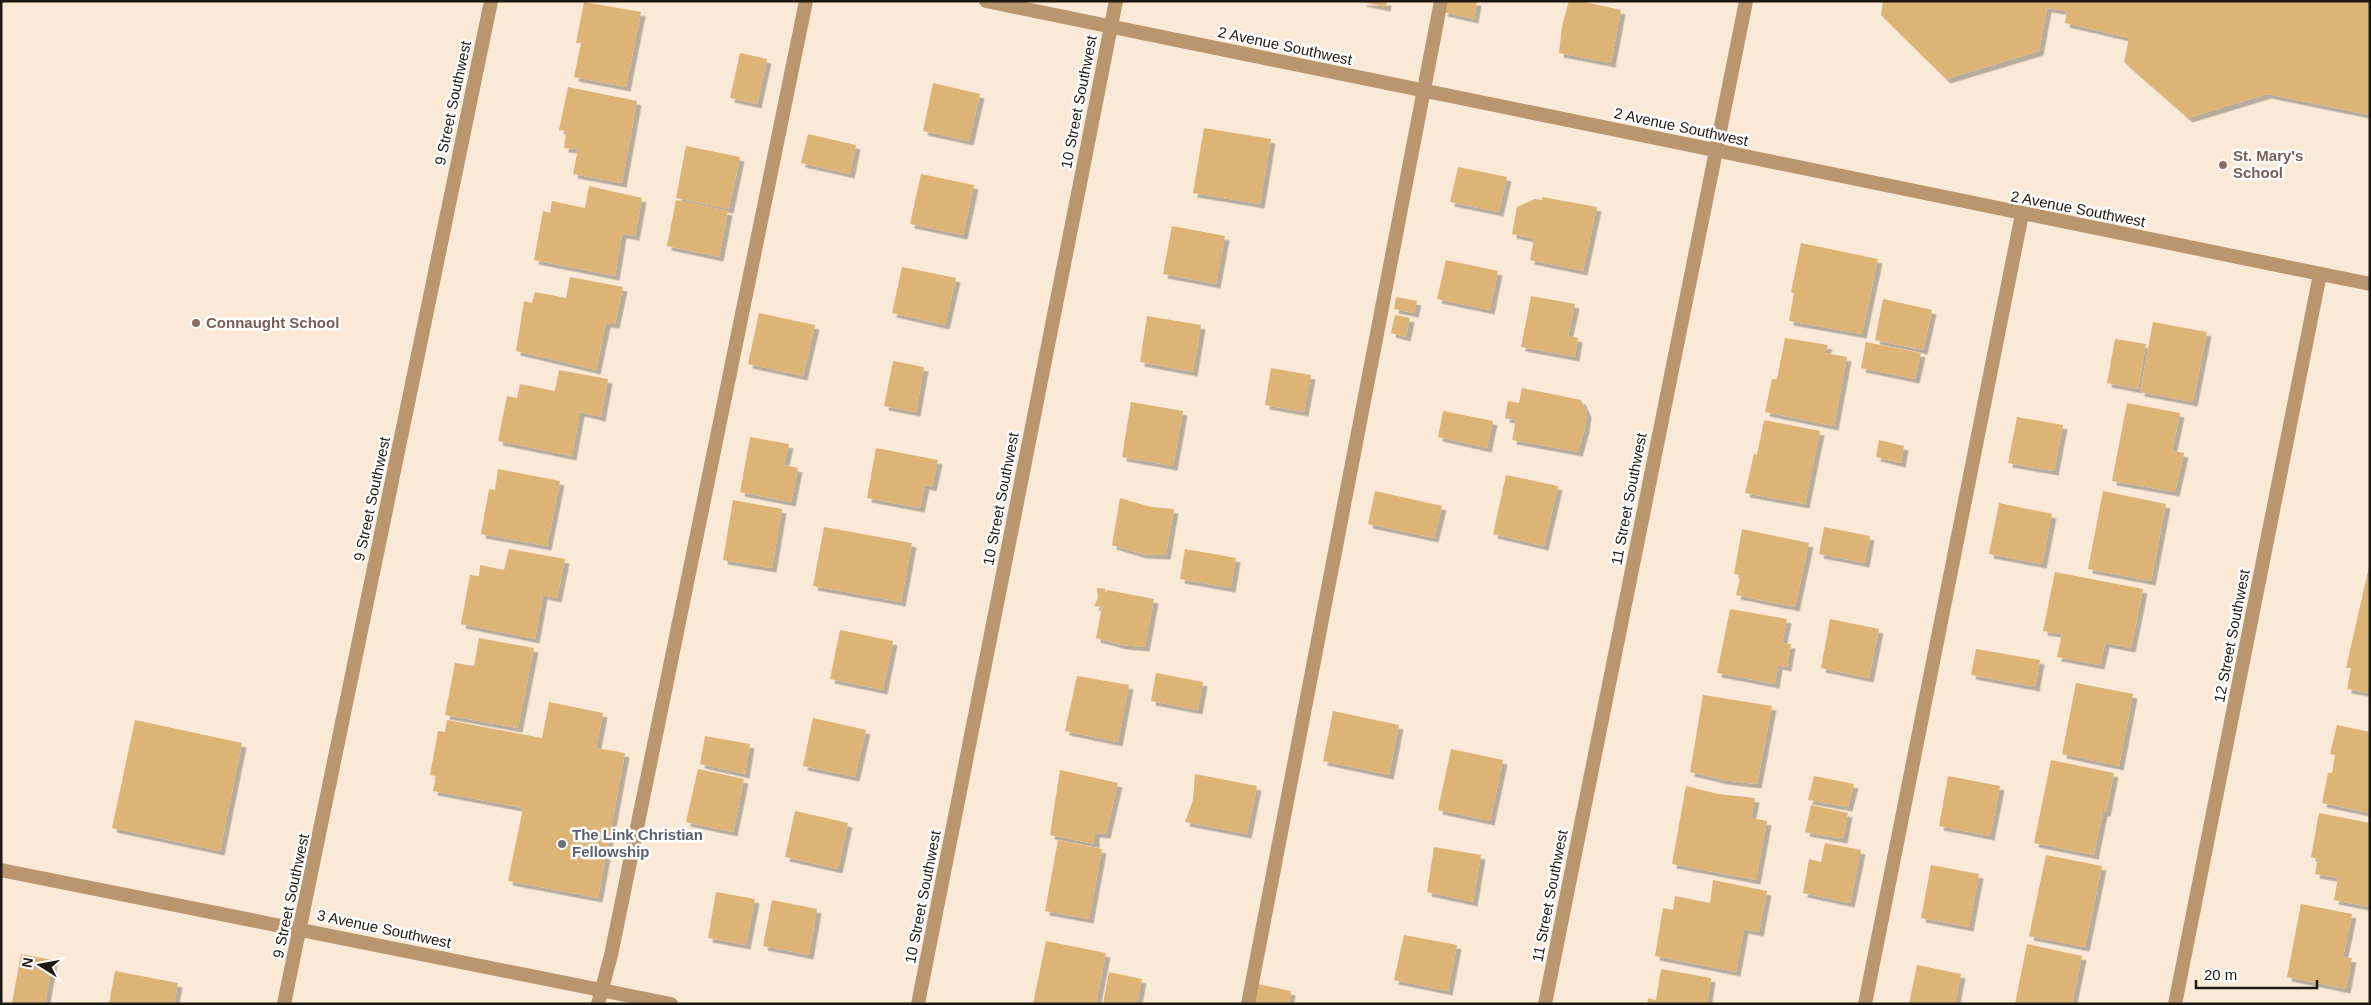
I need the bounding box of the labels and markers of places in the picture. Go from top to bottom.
place label: St. Mary's School [2233,147,2303,181]
marker: St. Mary's School [2217,159,2229,171]
place label: Connaught School [206,314,339,331]
marker: Connaught School [190,317,202,329]
place label: The Link Christian Fellowship [572,826,703,860]
marker: The Link Christian Fellowship [556,838,568,850]

